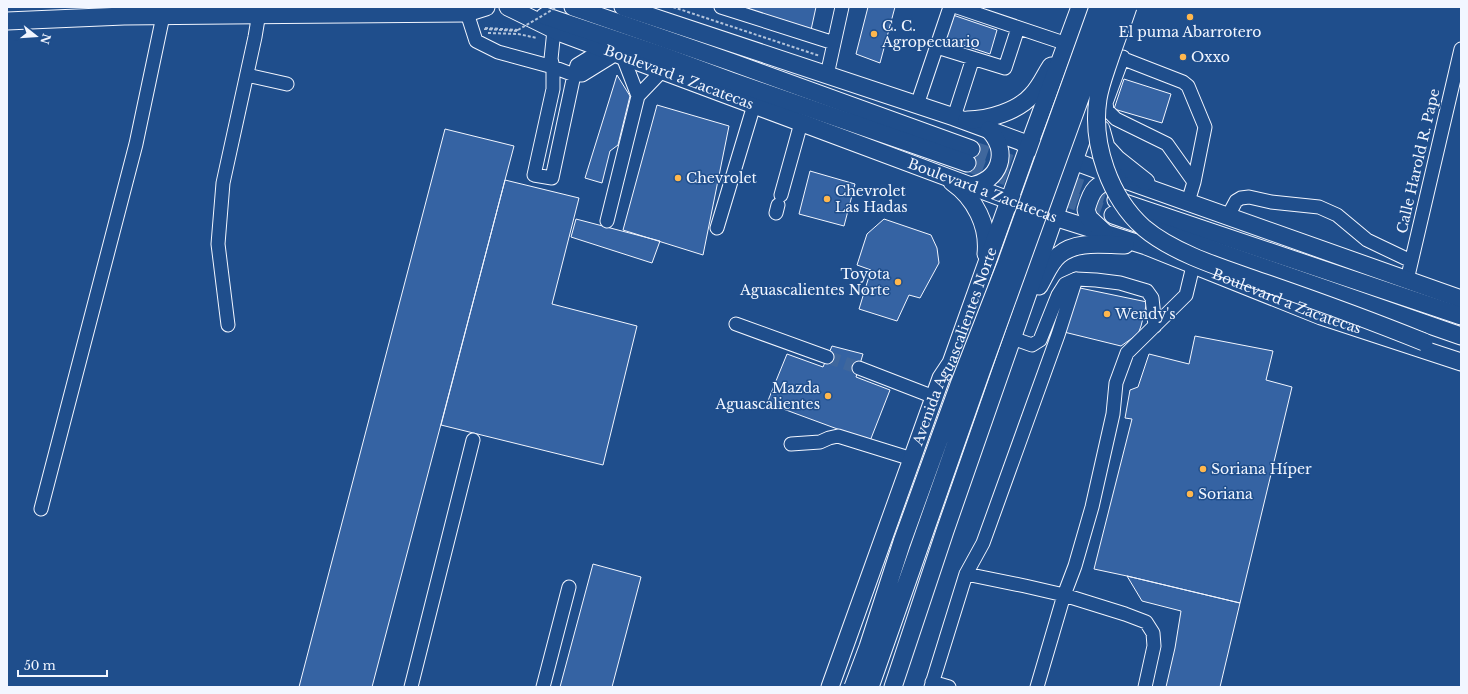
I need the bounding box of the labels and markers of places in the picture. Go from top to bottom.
marker: El puma Abarrotero [1185,12,1195,22]
place label: C. C. Agropecuario [881,17,980,51]
place label: El puma Abarrotero [1119,23,1261,41]
marker: C. C. Agropecuario [869,29,879,39]
place label: Oxxo [1191,48,1230,66]
marker: Oxxo [1178,52,1188,62]
place label: Chevrolet [686,169,757,187]
marker: Chevrolet [673,173,683,183]
place label: Chevrolet Las Hadas [835,182,908,216]
marker: Chevrolet Las Hadas [822,194,832,204]
place label: Toyota Aguascalientes Norte [739,265,890,299]
marker: Toyota Aguascalientes Norte [893,277,903,287]
place label: Wendy's [1114,305,1176,323]
marker: Wendy's [1102,309,1112,319]
place label: Mazda Aguascalientes [714,379,820,413]
marker: Mazda Aguascalientes [823,391,833,401]
place label: Soriana Híper [1211,460,1312,478]
marker: Soriana Híper [1198,464,1208,474]
place label: Soriana [1198,485,1253,503]
marker: Soriana [1185,489,1195,499]

